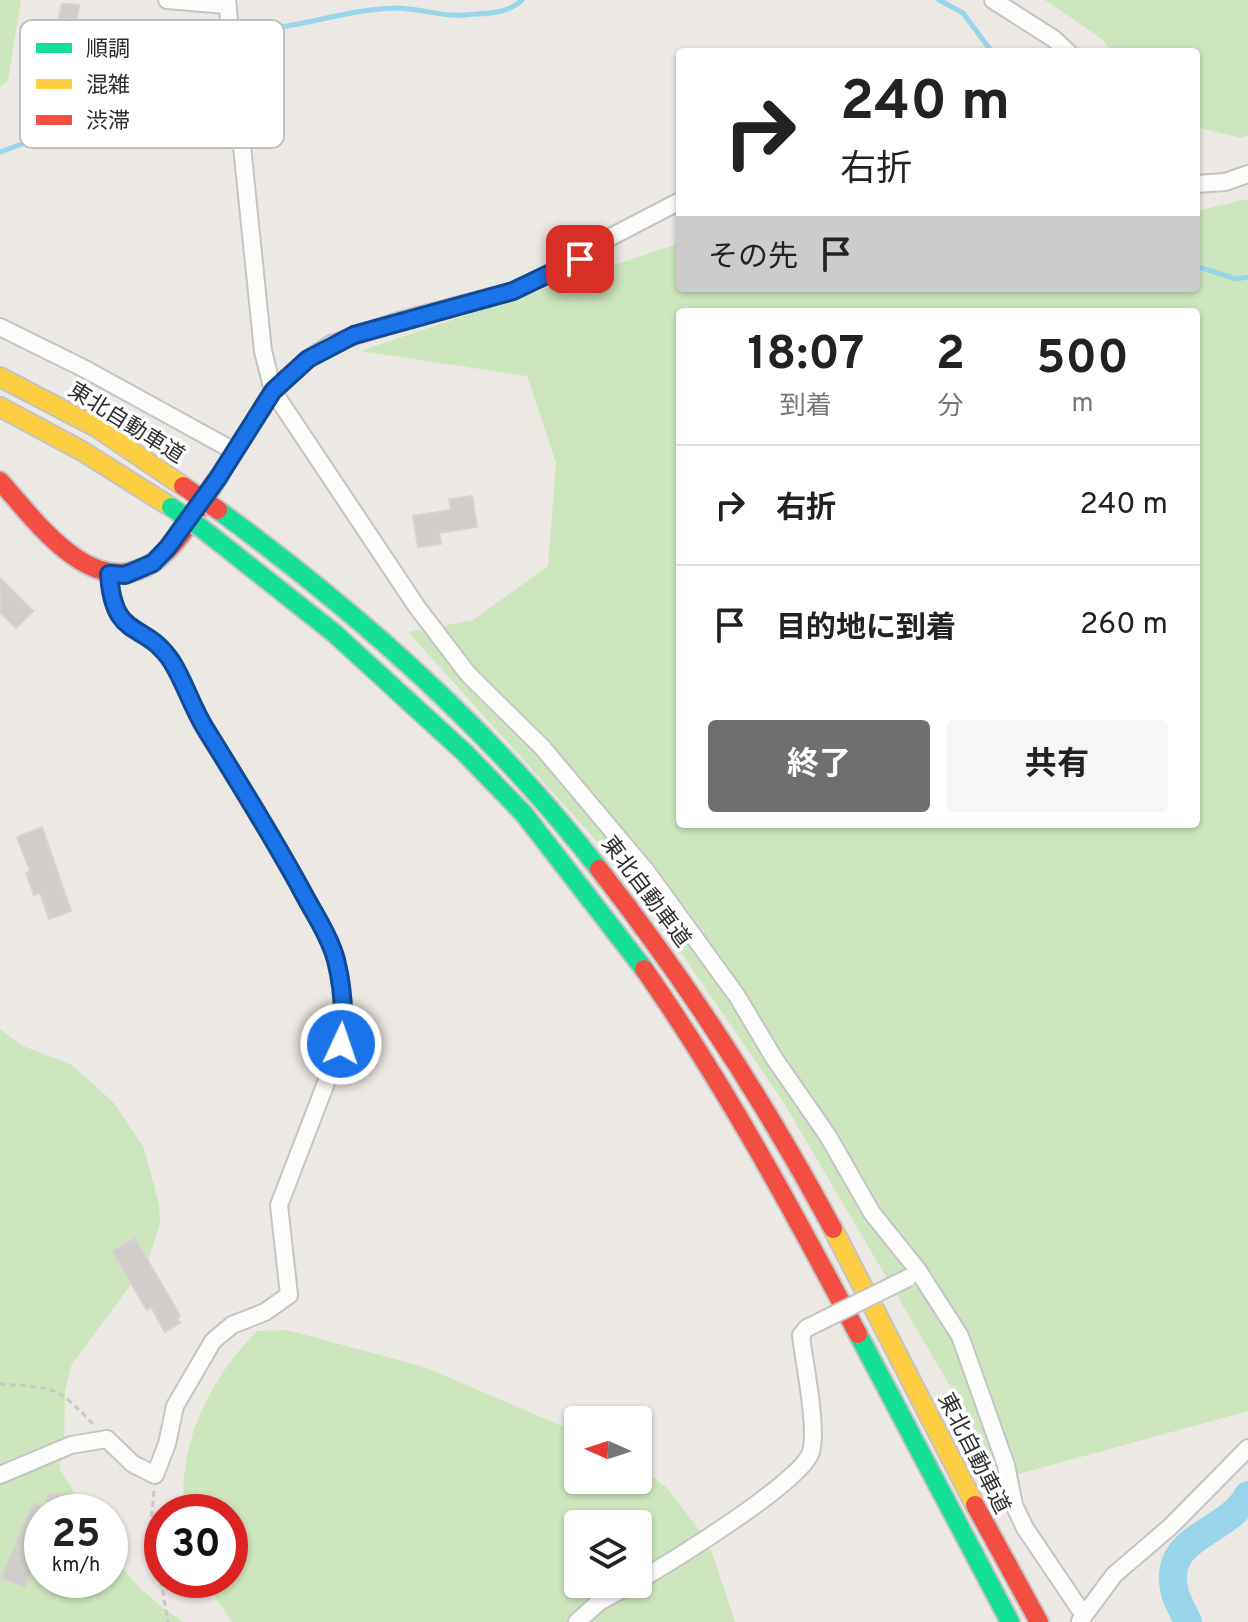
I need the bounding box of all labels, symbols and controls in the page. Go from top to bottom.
legend [20,20,284,148]
text: 順調 [86,37,130,64]
text: 240 m [840,69,1010,139]
text: 混雑 [86,73,130,100]
icon: right [708,80,812,184]
text: 渋滞 [86,109,130,136]
text: 右折 [840,148,912,194]
pin [546,225,614,293]
icon: arrive [814,232,858,276]
icon: arrive [558,237,602,281]
text: その先 [708,240,798,277]
text: 18:07 [747,326,865,386]
text: 2 [936,326,965,386]
text: 500 [1036,330,1129,390]
street label: 東北自動車道 [63,378,189,471]
text: m [1072,388,1094,421]
text: 到着 [780,391,832,424]
text: 分 [937,391,963,424]
icon: right [708,483,752,527]
text: 240 m [1080,487,1168,524]
text: 右折 [776,491,836,528]
icon: arrive [708,603,752,647]
text: 260 m [1080,607,1168,644]
text: 目的地に到着 [776,611,956,648]
button: 終了 [708,720,930,812]
button: 共有 [946,720,1168,812]
street label: 東北自動車道 [594,832,696,953]
position arrow [299,1002,383,1086]
street label: 東北自動車道 [931,1389,1015,1519]
north arrow [564,1406,652,1494]
map controls [564,1406,652,1598]
speed limit sign: 30 [144,1494,248,1598]
button: layers [564,1510,652,1598]
text: 25 [52,1511,100,1561]
text: km/h [52,1553,100,1579]

